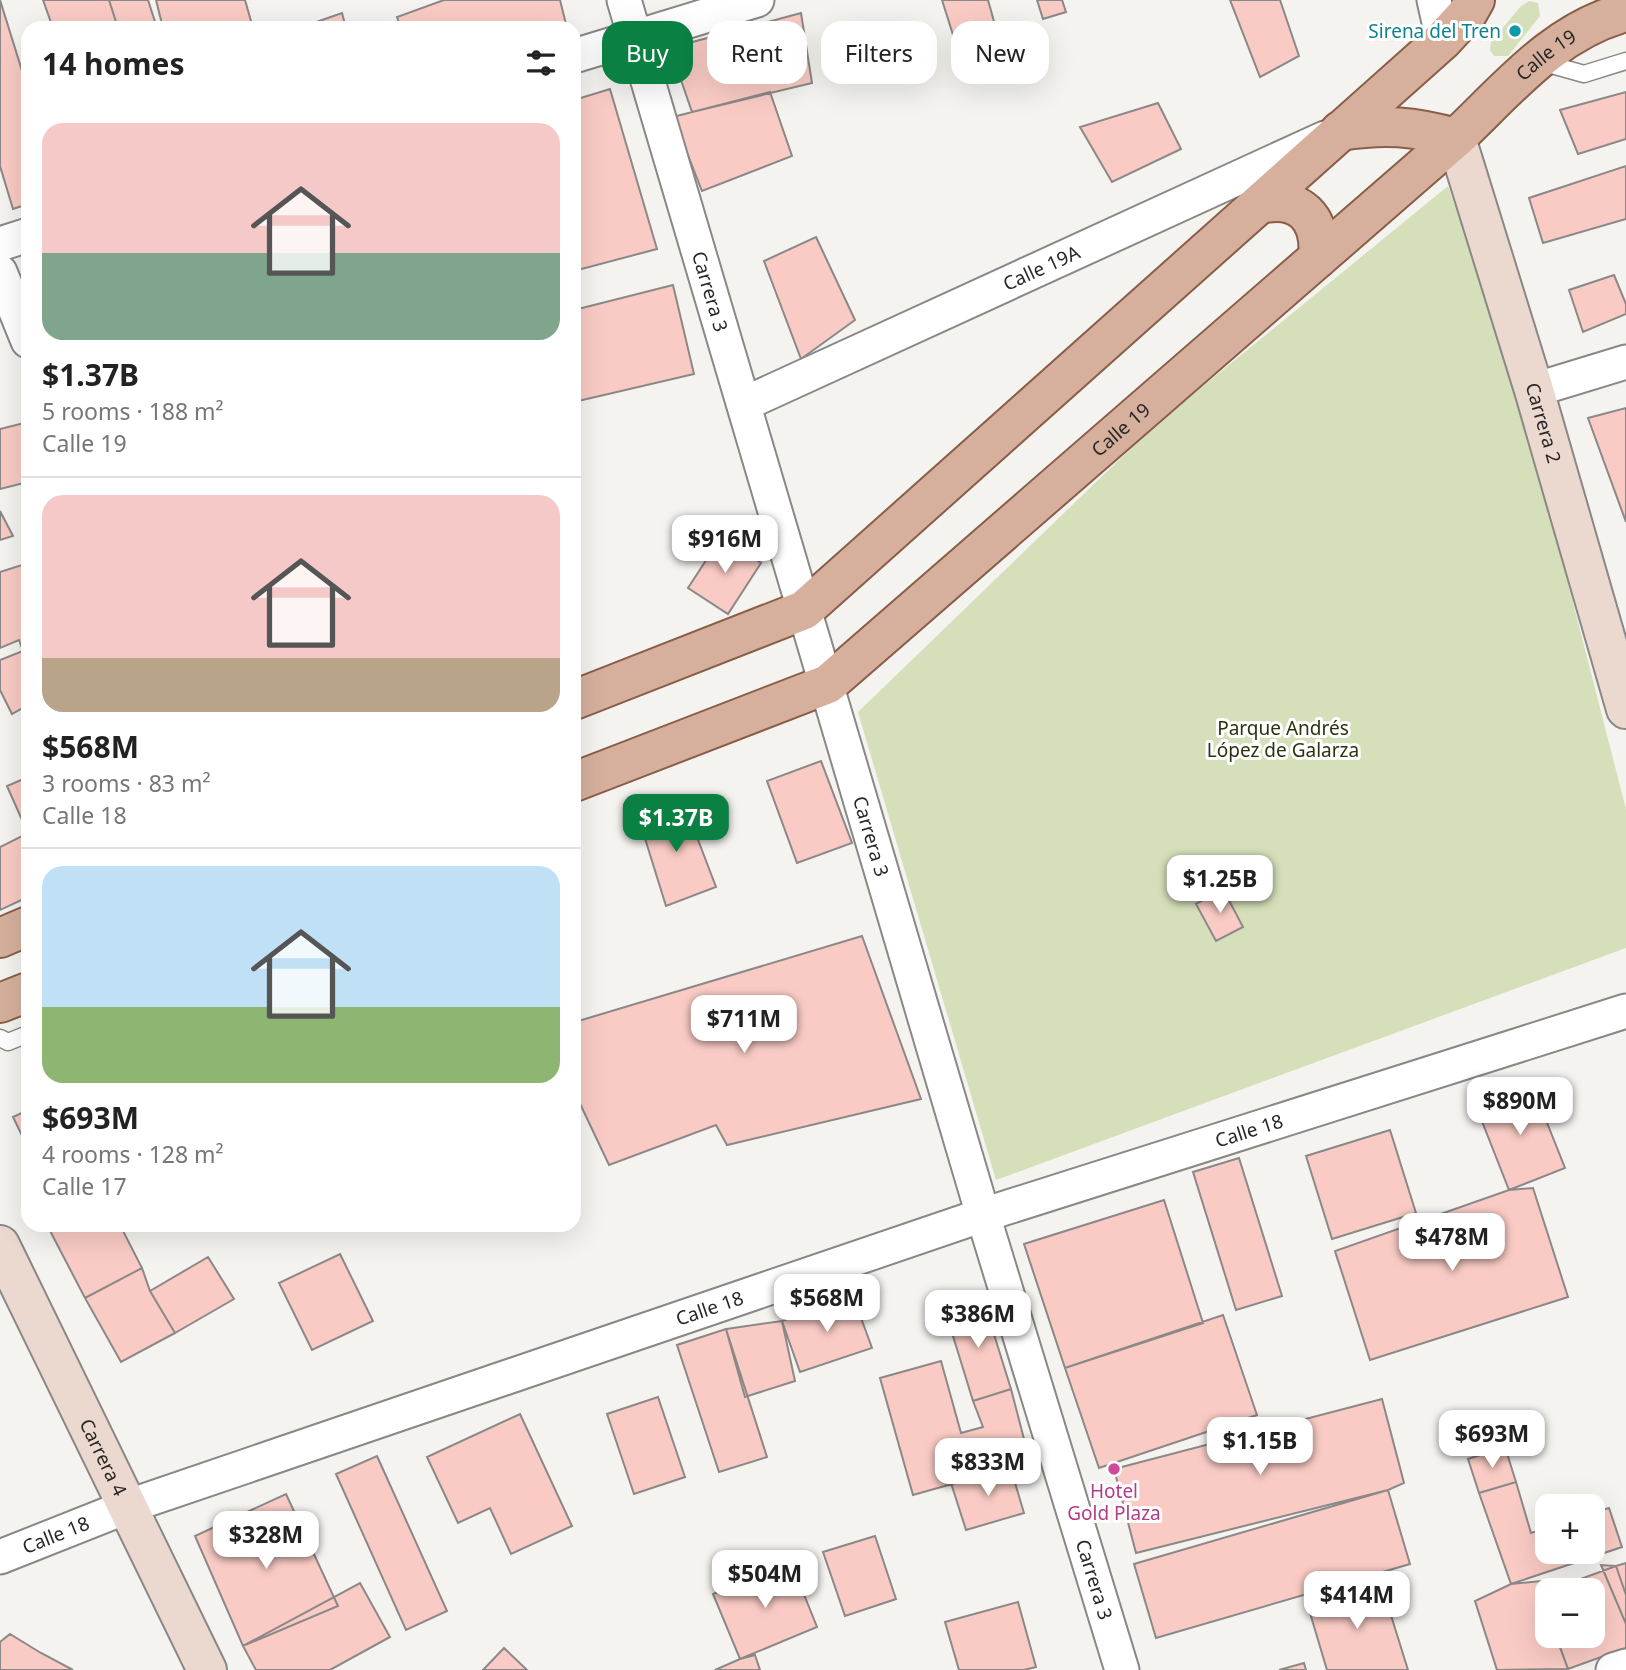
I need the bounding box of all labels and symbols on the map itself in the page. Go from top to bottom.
place label: Sirena del Tren [1368,18,1501,44]
marker: Sirena del Tren [1507,23,1523,39]
street label: Calle 19 [1510,23,1581,86]
street label: Calle 19A [999,239,1085,297]
street label: Carrera 3 [686,248,734,335]
street label: Carrera 2 [1519,379,1567,466]
street label: Calle 19 [1086,397,1156,462]
pin: $916M [676,516,774,575]
park label: Parque Andrés López de Galarza [1207,715,1359,763]
street label: Carrera 3 [847,793,895,880]
pin: $1.37B [619,794,733,854]
pin: $1.25B [1163,856,1277,915]
pin: $711M [695,996,793,1055]
pin: $890M [1471,1078,1569,1137]
street label: Calle 18 [1212,1108,1286,1154]
pin: $478M [1403,1214,1501,1273]
pin: $568M [778,1274,876,1334]
street label: Calle 18 [672,1285,747,1332]
pin: $386M [929,1290,1027,1350]
pin: $693M [1443,1410,1541,1470]
street label: Carrera 4 [74,1414,133,1500]
pin: $1.15B [1203,1418,1317,1477]
pin: $833M [939,1438,1037,1498]
marker: Hotel Gold Plaza [1106,1461,1122,1477]
place label: Hotel Gold Plaza [1067,1478,1161,1526]
street label: Calle 18 [18,1510,93,1560]
pin: $328M [217,1512,315,1571]
street label: Carrera 3 [1070,1536,1119,1623]
pin: $504M [716,1550,814,1610]
pin: $414M [1308,1572,1406,1631]

